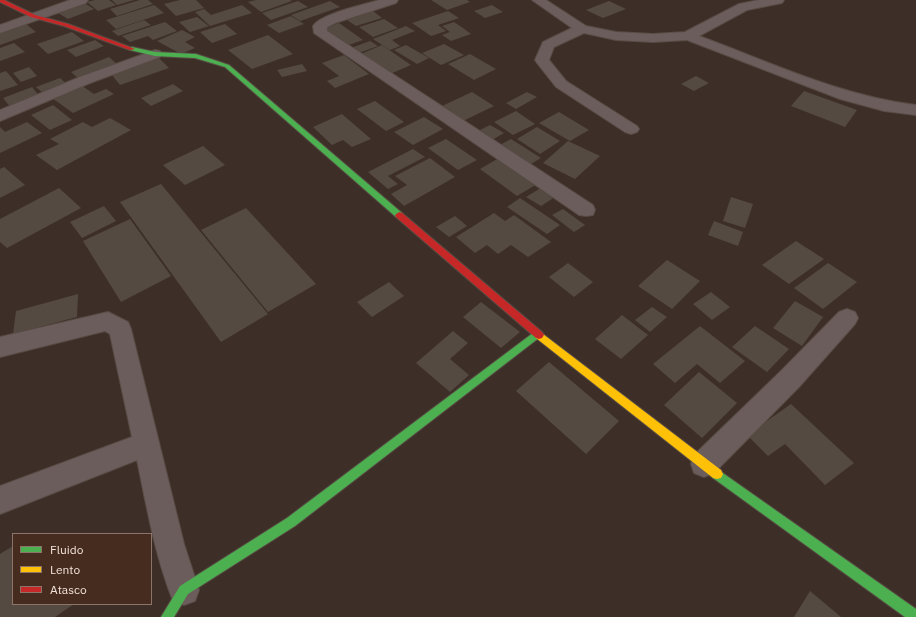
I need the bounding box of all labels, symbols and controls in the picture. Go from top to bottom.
legend [12,533,152,605]
text: Fluido [50,542,83,557]
text: Lento [50,562,80,577]
text: Atasco [50,582,87,597]

